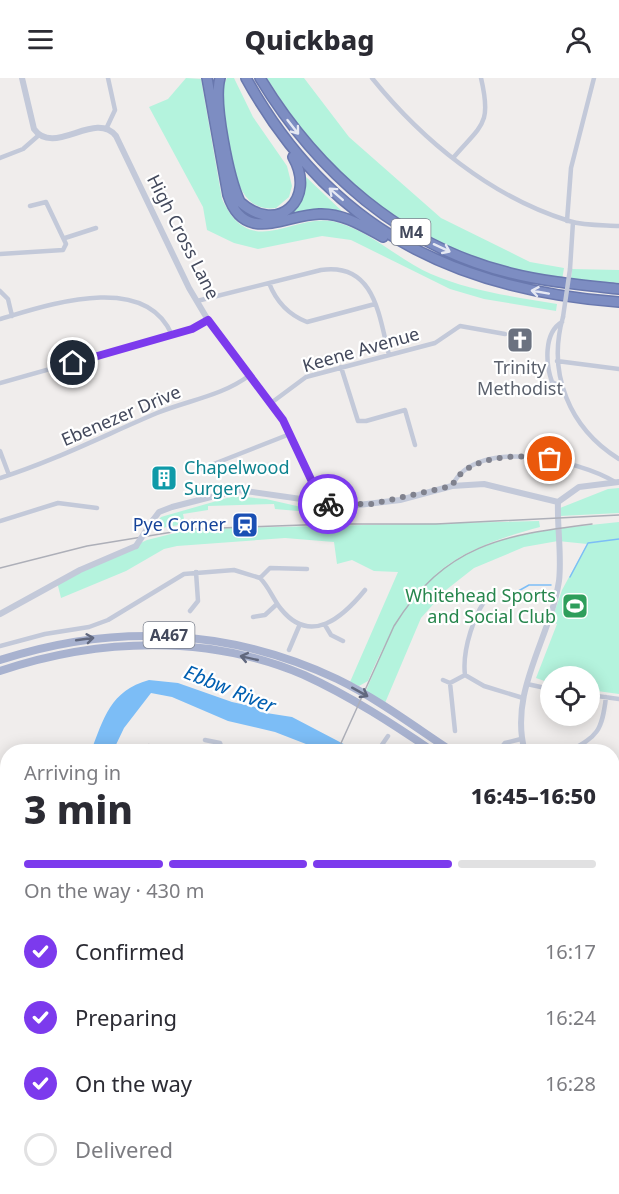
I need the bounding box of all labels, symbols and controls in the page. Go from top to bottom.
text: Quickbag [245,21,374,58]
icon: menu [24,23,57,56]
icon: person [562,23,595,56]
one-way arrow [286,118,299,134]
street label: High Cross Lane [142,170,226,303]
one-way arrow [329,187,344,201]
road number: M4 [392,219,430,245]
one-way arrow [433,243,451,255]
one-way arrow [531,286,550,297]
street label: Keene Avenue [299,321,422,377]
church icon: Trinity Methodist [505,325,535,355]
pin [47,337,98,388]
icon: home [56,346,89,379]
place label: Trinity Methodist [477,355,563,400]
street label: Ebenezer Drive [57,379,184,451]
pin [524,433,575,484]
icon: bag [533,442,566,475]
place label: Chapelwood Surgery [184,455,289,500]
building icon: Chapelwood Surgery [149,463,179,493]
courier [298,474,358,534]
icon: bike [312,488,345,521]
station icon: Pye Corner [230,510,260,540]
place label: Pye Corner [133,512,227,536]
place label: Whitehead Sports and Social Club [405,583,556,628]
sports icon: Whitehead Sports and Social Club [560,591,590,621]
road number: A467 [144,622,195,648]
one-way arrow [74,634,94,645]
one-way arrow [240,652,259,664]
water label: Ebbw River [180,658,281,720]
map controls [540,666,600,726]
button: locate [540,666,600,726]
one-way arrow [351,687,369,698]
text: Arriving in [24,759,121,786]
text: 16:45–16:50 [471,780,596,810]
text: 3 min [24,782,133,835]
text: On the way · 430 m [24,877,204,904]
icon: check [24,935,57,968]
text: Confirmed [75,936,185,966]
text: 16:17 [545,938,596,965]
icon: check [24,1001,57,1034]
text: Preparing [75,1002,177,1032]
text: 16:24 [545,1004,596,1031]
icon: check [24,1067,57,1100]
text: On the way [75,1068,192,1098]
text: 16:28 [545,1070,596,1097]
text: Delivered [75,1134,173,1164]

